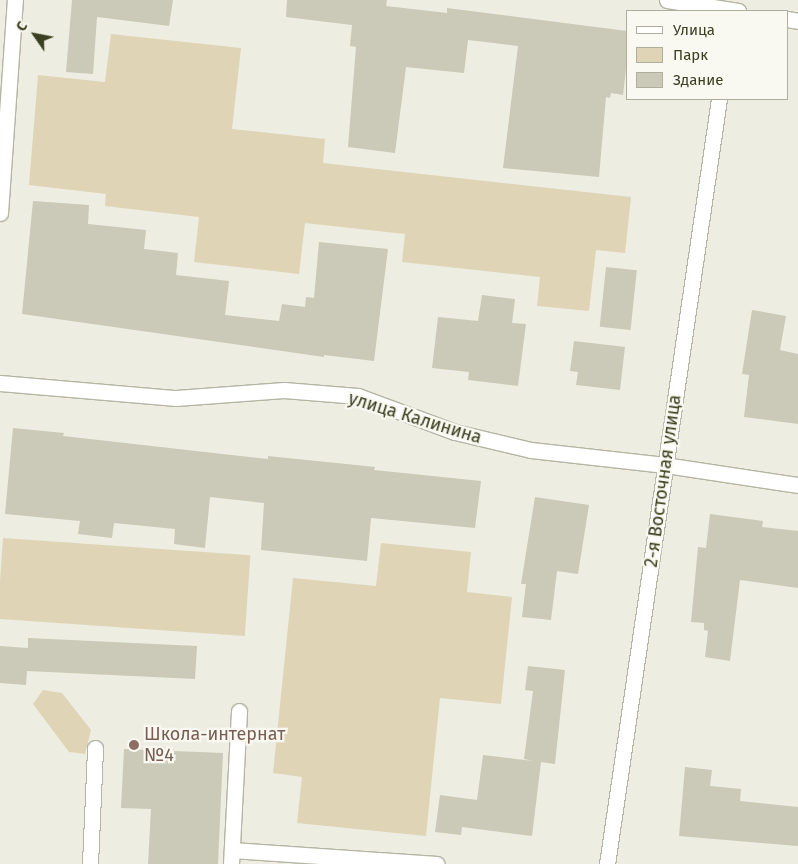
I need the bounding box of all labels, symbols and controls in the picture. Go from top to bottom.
north arrow [10,10,60,60]
legend [626,10,788,100]
text: С [13,19,31,35]
text: Улица [673,21,715,39]
text: Парк [673,46,708,64]
text: Здание [673,71,723,89]
street label: улица Калинина [346,387,484,449]
street label: 2-я Восточная улица [640,393,686,569]
place label: Школа-интернат №4 [144,724,285,766]
marker: Школа-интернат №4 [128,739,140,751]

